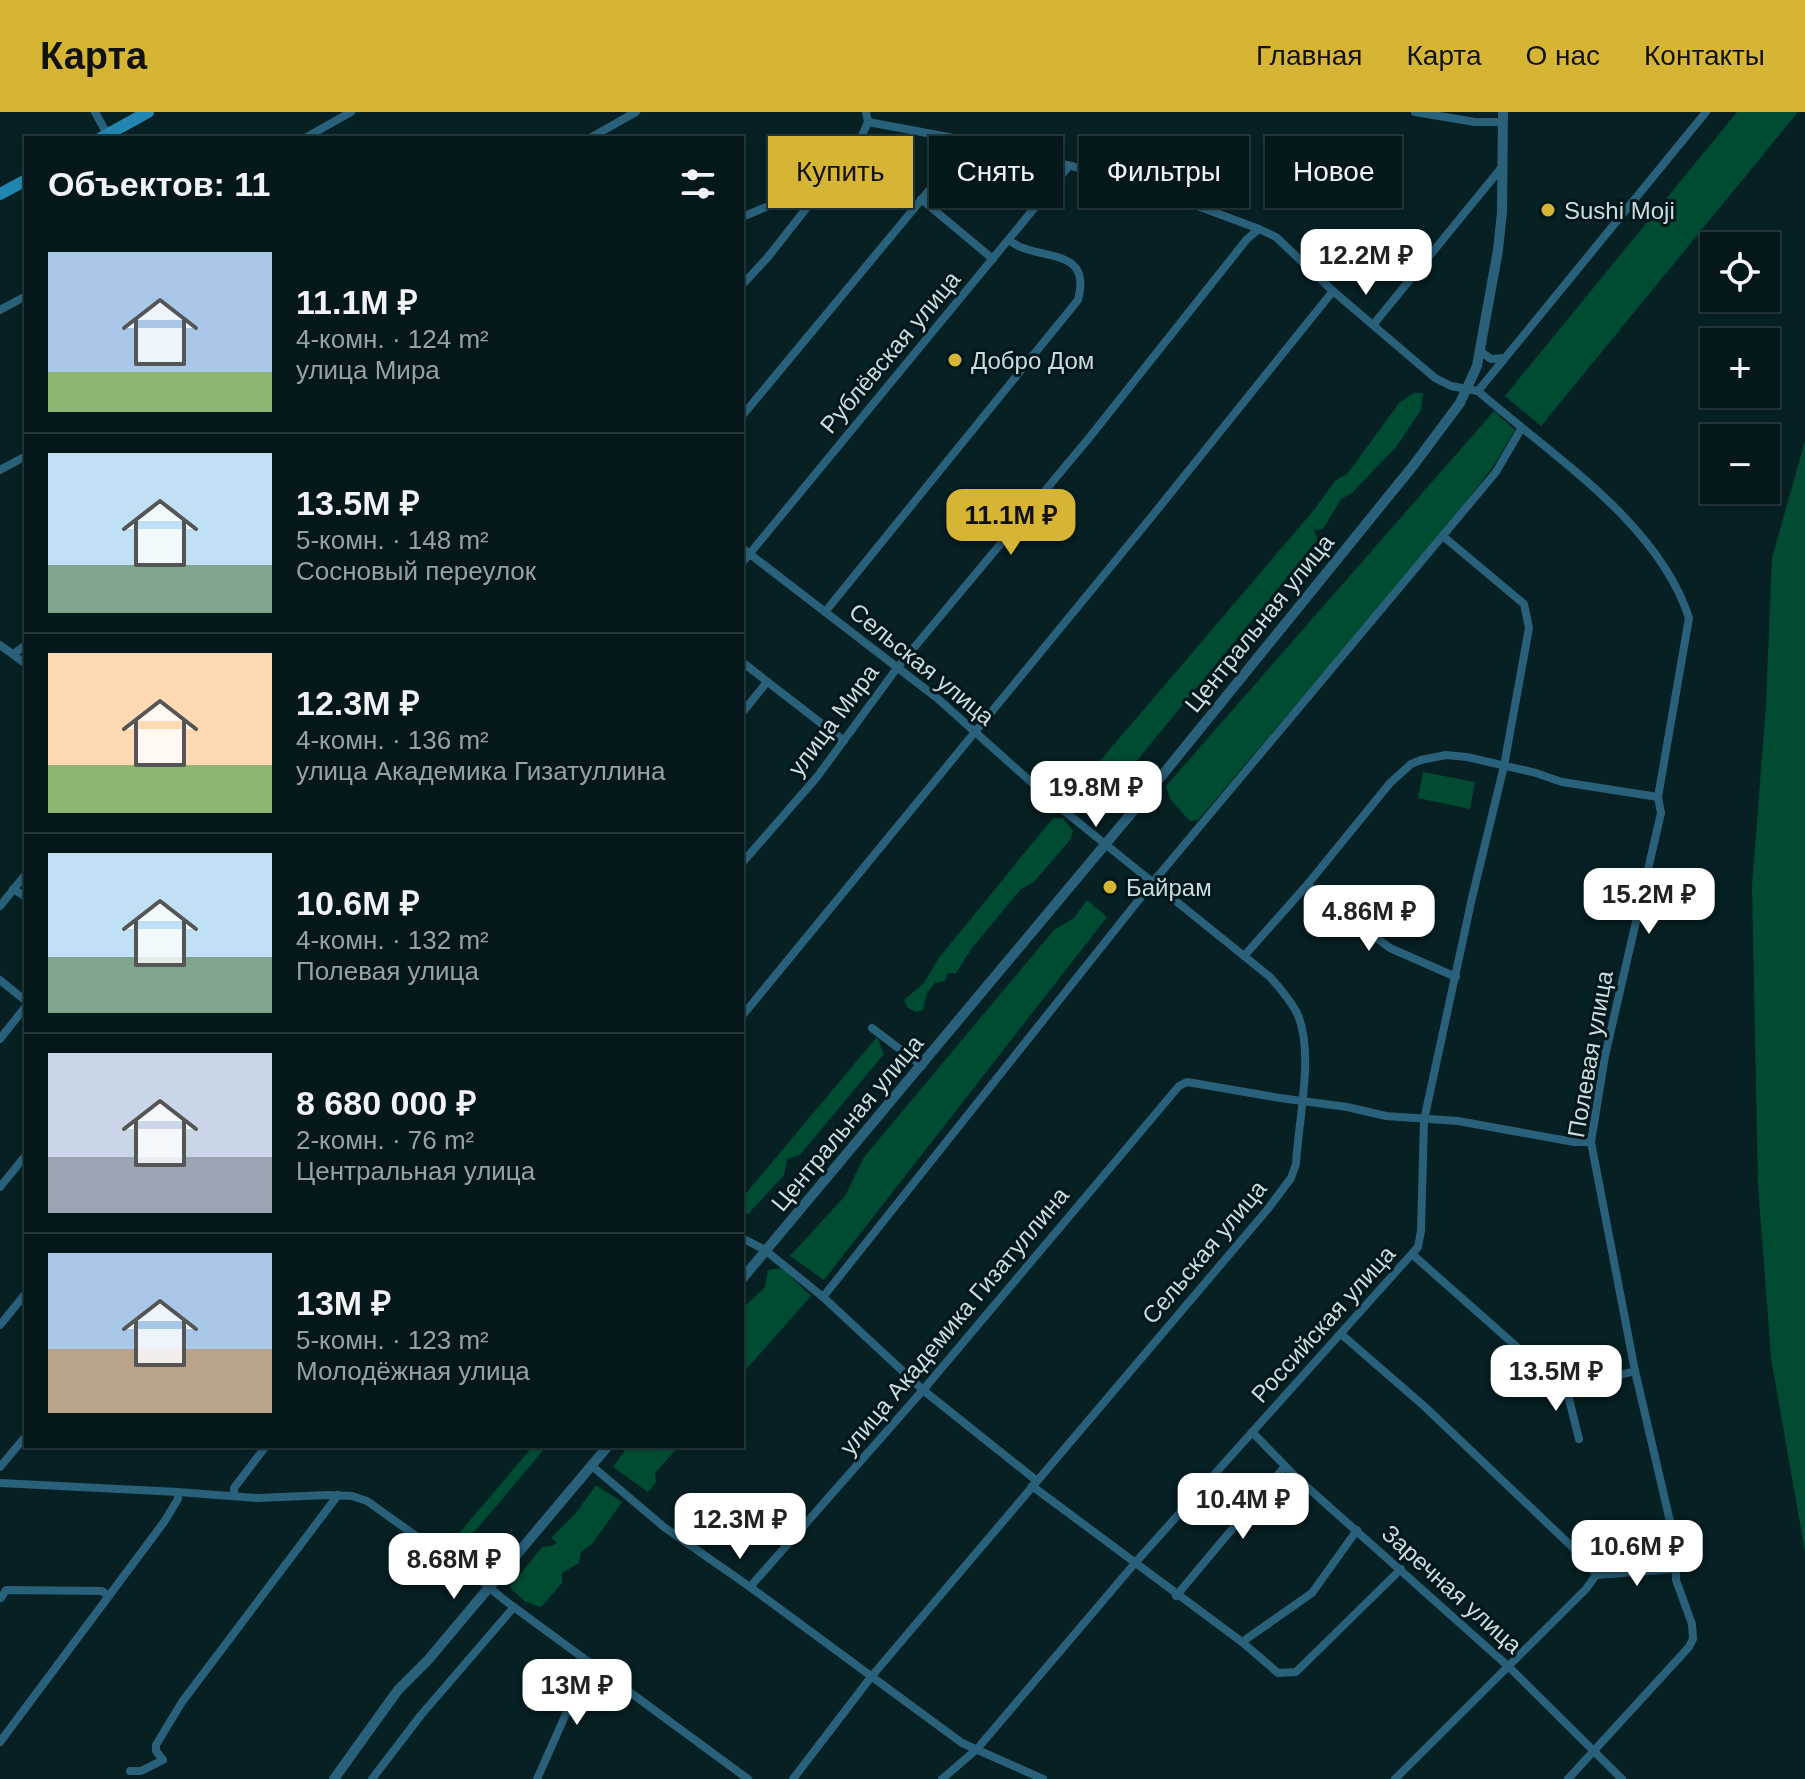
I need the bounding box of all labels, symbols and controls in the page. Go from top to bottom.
text: Карта [40,35,147,77]
text: Главная [1256,40,1363,71]
text: Карта [1407,40,1481,71]
text: О нас [1525,40,1600,71]
text: Контакты [1644,40,1765,71]
chip: Купить [768,136,913,208]
chip: Снять [929,136,1063,208]
chip: Фильтры [1079,136,1249,208]
chip: Новое [1265,136,1402,208]
icon: filters [676,162,720,206]
text: Объектов: 11 [48,165,270,203]
place label: Sushi Moji [1564,197,1675,224]
marker: Sushi Moji [1539,201,1557,219]
pin: 12.2M ₽ [1292,229,1440,297]
map controls [1700,232,1780,504]
button: locate [1700,232,1780,312]
text: 12.2M ₽ [1319,240,1413,270]
street label: Рублёвская улица [814,265,966,438]
text: 11.1M ₽ [296,283,418,321]
icon: home [112,284,208,380]
text: 4-комн. · 124 m² [296,324,489,354]
button: + [1700,328,1780,408]
place label: Добро Дом [971,347,1094,374]
marker: Добро Дом [946,351,964,369]
text: улица Мира [296,355,440,385]
button: − [1700,424,1780,504]
text: 13.5M ₽ [296,484,420,522]
icon: home [112,485,208,581]
pin: 11.1M ₽ [937,489,1085,557]
text: 11.1M ₽ [964,500,1058,530]
text: 5-комн. · 148 m² [296,525,489,555]
street label: Центральная улица [1179,528,1339,717]
text: Сосновый переулок [296,556,536,586]
street label: Сельская улица [844,597,1000,731]
street label: улица Мира [782,658,884,781]
text: 12.3M ₽ [296,684,420,722]
icon: home [112,685,208,781]
text: 4-комн. · 136 m² [296,725,489,755]
text: улица Академика Гизатуллина [296,756,665,786]
pin: 19.8M ₽ [1022,761,1170,829]
text: 19.8M ₽ [1049,772,1143,802]
pin: 15.2M ₽ [1575,868,1723,936]
place label: Байрам [1126,874,1212,901]
marker: Байрам [1101,878,1119,896]
text: 15.2M ₽ [1602,879,1696,909]
text: 10.6M ₽ [296,884,420,922]
icon: home [112,885,208,981]
pin: 4.86M ₽ [1295,885,1443,953]
text: 4.86M ₽ [1322,896,1416,926]
text: 4-комн. · 132 m² [296,925,489,955]
text: Полевая улица [296,956,479,986]
street label: Полевая улица [1562,968,1618,1140]
street label: Центральная улица [766,1029,929,1216]
text: 8 680 000 ₽ [296,1084,477,1122]
icon: home [112,1085,208,1181]
text: 2-комн. · 76 m² [296,1125,474,1155]
text: Центральная улица [296,1156,535,1186]
street label: Сельская улица [1136,1174,1272,1329]
street label: улица Академика Гизатуллина [834,1181,1074,1460]
street label: Российская улица [1246,1240,1401,1408]
text: 13M ₽ [296,1284,391,1322]
icon: home [112,1285,208,1381]
text: 5-комн. · 123 m² [296,1325,489,1355]
pin: 13.5M ₽ [1482,1345,1630,1413]
text: Молодёжная улица [296,1356,530,1386]
text: 13.5M ₽ [1509,1356,1603,1386]
pin: 10.4M ₽ [1169,1473,1317,1541]
text: 10.4M ₽ [1196,1484,1290,1514]
pin: 12.3M ₽ [666,1493,814,1561]
text: 12.3M ₽ [693,1504,787,1534]
street label: Заречная улица [1377,1519,1528,1659]
pin: 10.6M ₽ [1563,1520,1711,1588]
text: 10.6M ₽ [1590,1531,1684,1561]
pin: 8.68M ₽ [380,1533,528,1601]
text: 8.68M ₽ [407,1544,501,1574]
pin: 13M ₽ [521,1659,633,1727]
text: 13M ₽ [541,1670,613,1700]

